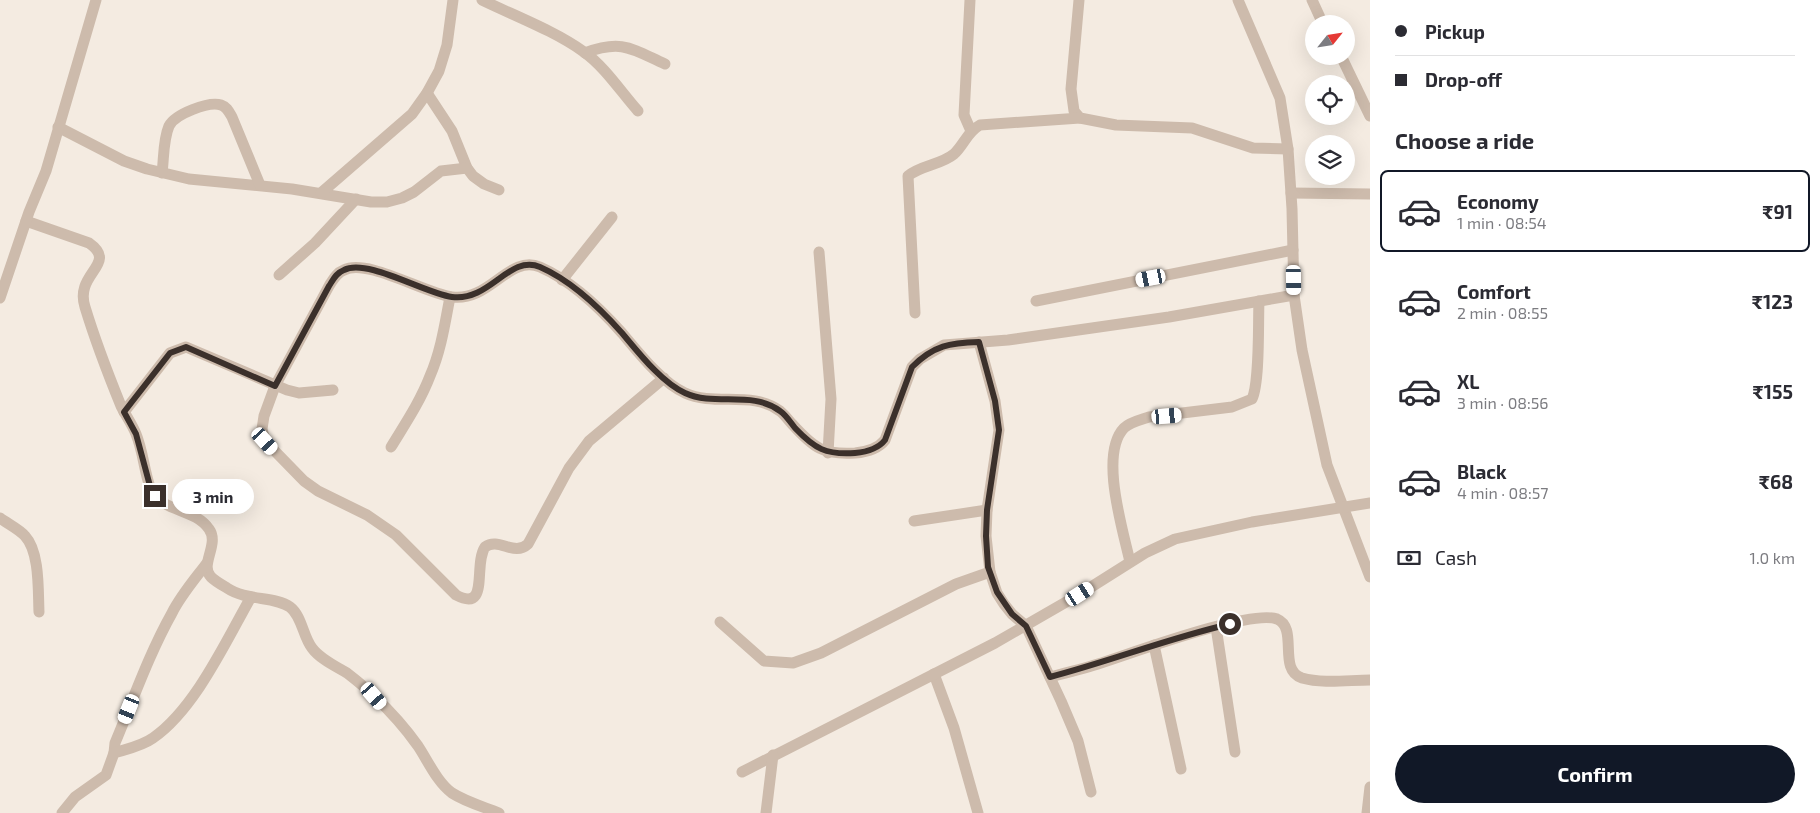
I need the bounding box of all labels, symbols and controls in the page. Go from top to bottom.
north arrow [1305,15,1355,65]
map controls [1305,15,1355,185]
text: Pickup [1425,20,1485,43]
text: Drop-off [1425,68,1502,91]
button: locate [1305,75,1355,125]
text: Choose a ride [1395,127,1534,153]
button: layers [1305,135,1355,185]
icon: car [1397,189,1442,234]
text: Economy [1457,190,1539,213]
text: ₹91 [1762,200,1793,223]
text: 1 min · 08:54 [1457,213,1547,232]
car [1286,265,1301,295]
car [1134,268,1167,288]
icon: car [1397,279,1442,324]
text: Comfort [1457,280,1531,303]
text: ₹123 [1752,290,1793,313]
text: 2 min · 08:55 [1457,303,1548,322]
icon: car [1397,369,1442,414]
text: XL [1457,370,1479,393]
text: ₹155 [1753,380,1793,403]
text: 3 min · 08:56 [1457,393,1549,412]
car [1151,407,1182,425]
car [249,425,280,457]
icon: car [1397,459,1442,504]
text: Black [1457,460,1507,483]
text: ₹68 [1759,470,1793,493]
callout: 3 min [172,478,255,514]
text: 4 min · 08:57 [1457,483,1549,502]
route end [144,485,166,507]
text: 3 min [193,487,233,506]
icon: cash [1395,544,1423,572]
text: Cash [1435,546,1477,569]
text: 1.0 km [1750,548,1795,567]
car [1063,580,1096,608]
route start [1219,613,1241,635]
car [358,680,389,712]
car [116,692,141,726]
button: Confirm [1395,745,1795,803]

